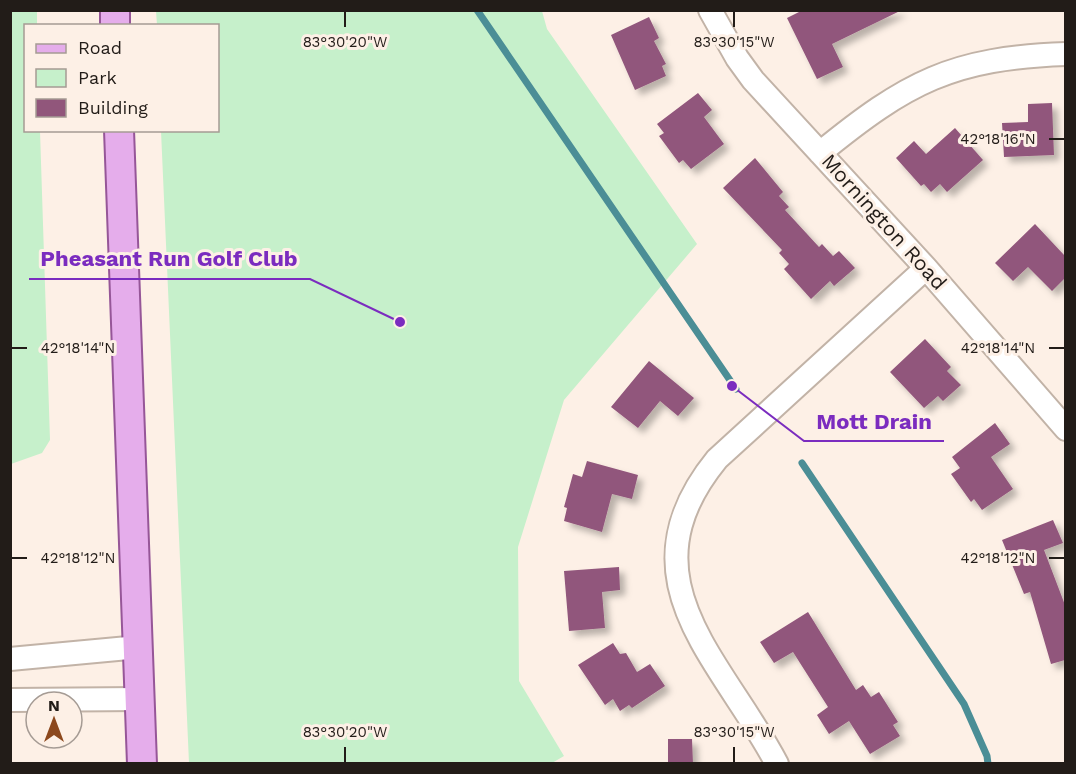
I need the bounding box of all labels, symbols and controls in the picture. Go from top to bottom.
legend [24,24,219,132]
text: 83°30'20"W [303,33,387,51]
text: 83°30'15"W [693,33,775,51]
text: Road [78,37,122,58]
text: Park [78,67,117,88]
text: Building [78,97,148,118]
text: 42°18'16"N [960,130,1036,148]
street label: Mornington Road [817,148,952,295]
callout: Pheasant Run Golf Club [29,239,310,279]
text: Pheasant Run Golf Club [40,246,298,271]
text: 42°18'14"N [41,339,115,357]
text: 42°18'14"N [961,339,1035,357]
callout: Mott Drain [804,401,944,441]
text: Mott Drain [816,409,932,434]
text: 42°18'12"N [40,549,116,567]
text: 42°18'12"N [960,549,1036,567]
north arrow [24,690,84,750]
text: N [48,696,60,715]
text: 83°30'20"W [303,723,387,741]
text: 83°30'15"W [693,723,775,741]

